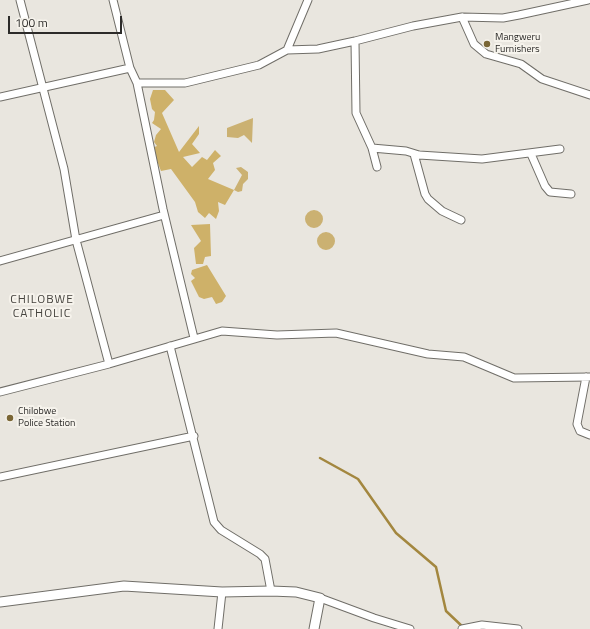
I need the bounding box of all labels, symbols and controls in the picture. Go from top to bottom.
scale bar [10,8,124,34]
text: 100 m [15,13,48,32]
place label: Mangweru Furnishers [495,32,540,56]
marker: Mangweru Furnishers [482,39,492,49]
district label: CHILOBWE CATHOLIC [10,293,74,321]
place label: Chilobwe Police Station [18,406,75,430]
marker: Chilobwe Police Station [5,413,15,423]

